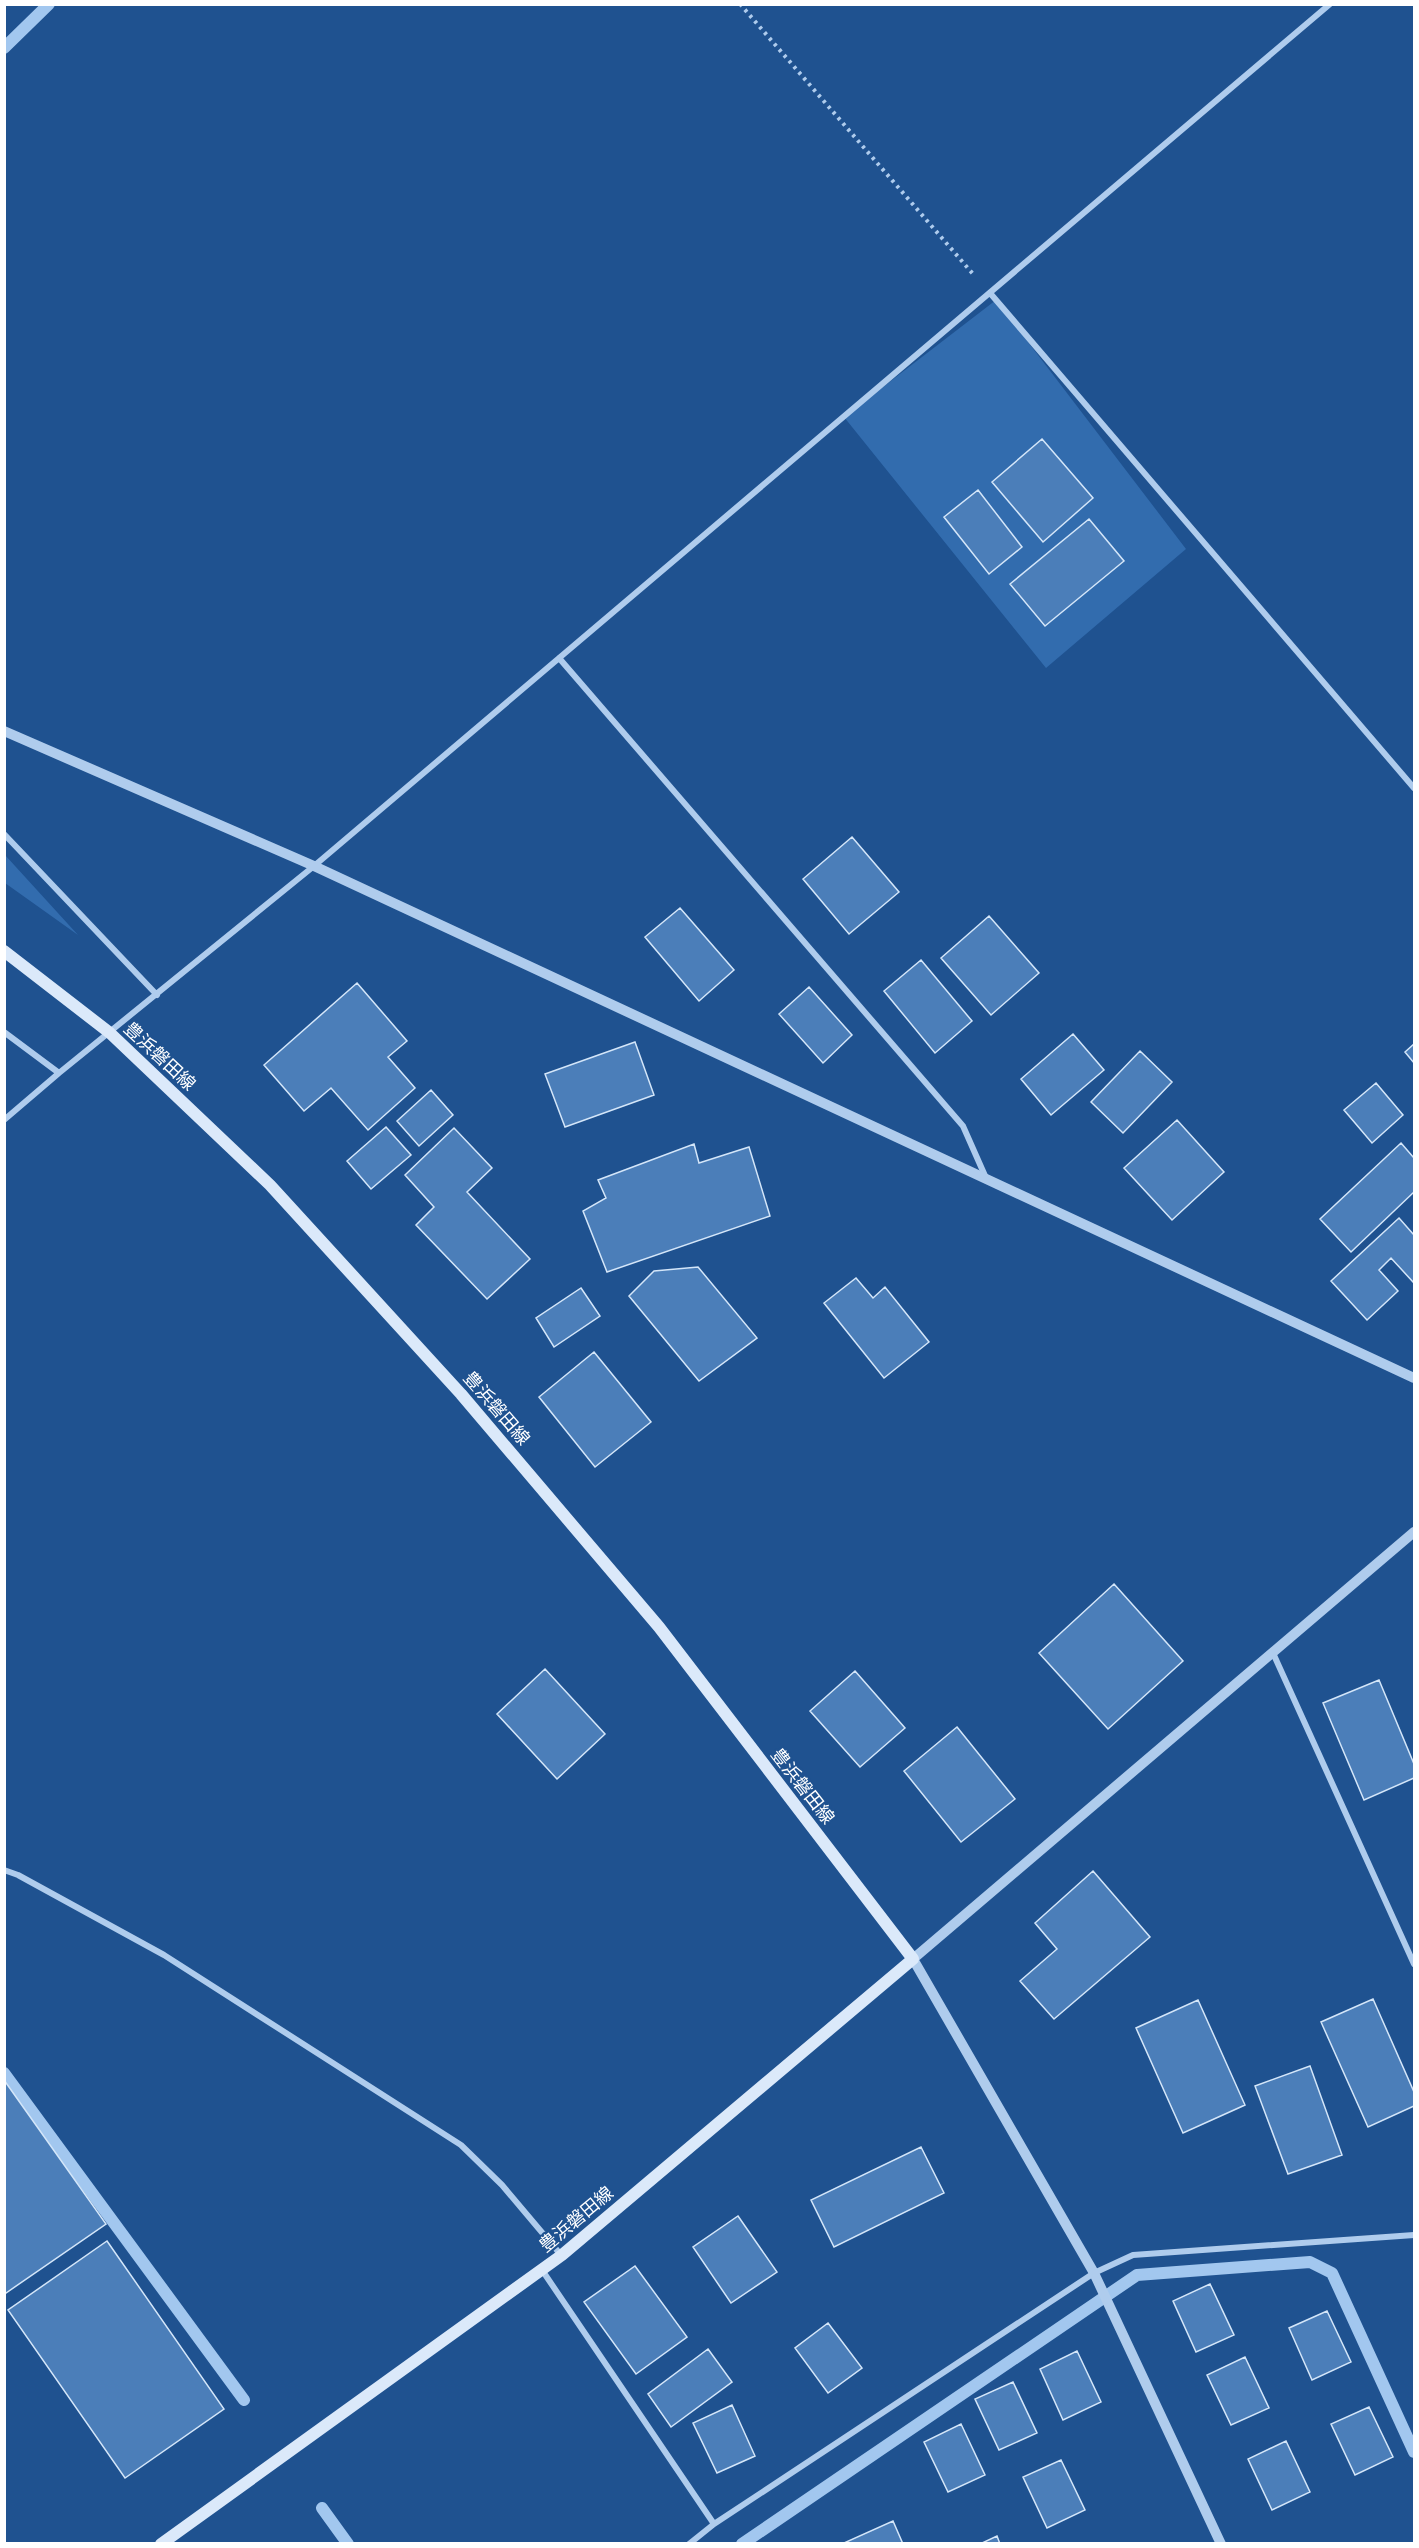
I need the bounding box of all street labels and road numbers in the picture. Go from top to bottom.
street label: 豊浜磐田線 [120,1018,200,1094]
street label: 豊浜磐田線 [460,1367,534,1449]
street label: 豊浜磐田線 [767,1744,839,1828]
street label: 豊浜磐田線 [535,2182,617,2256]

